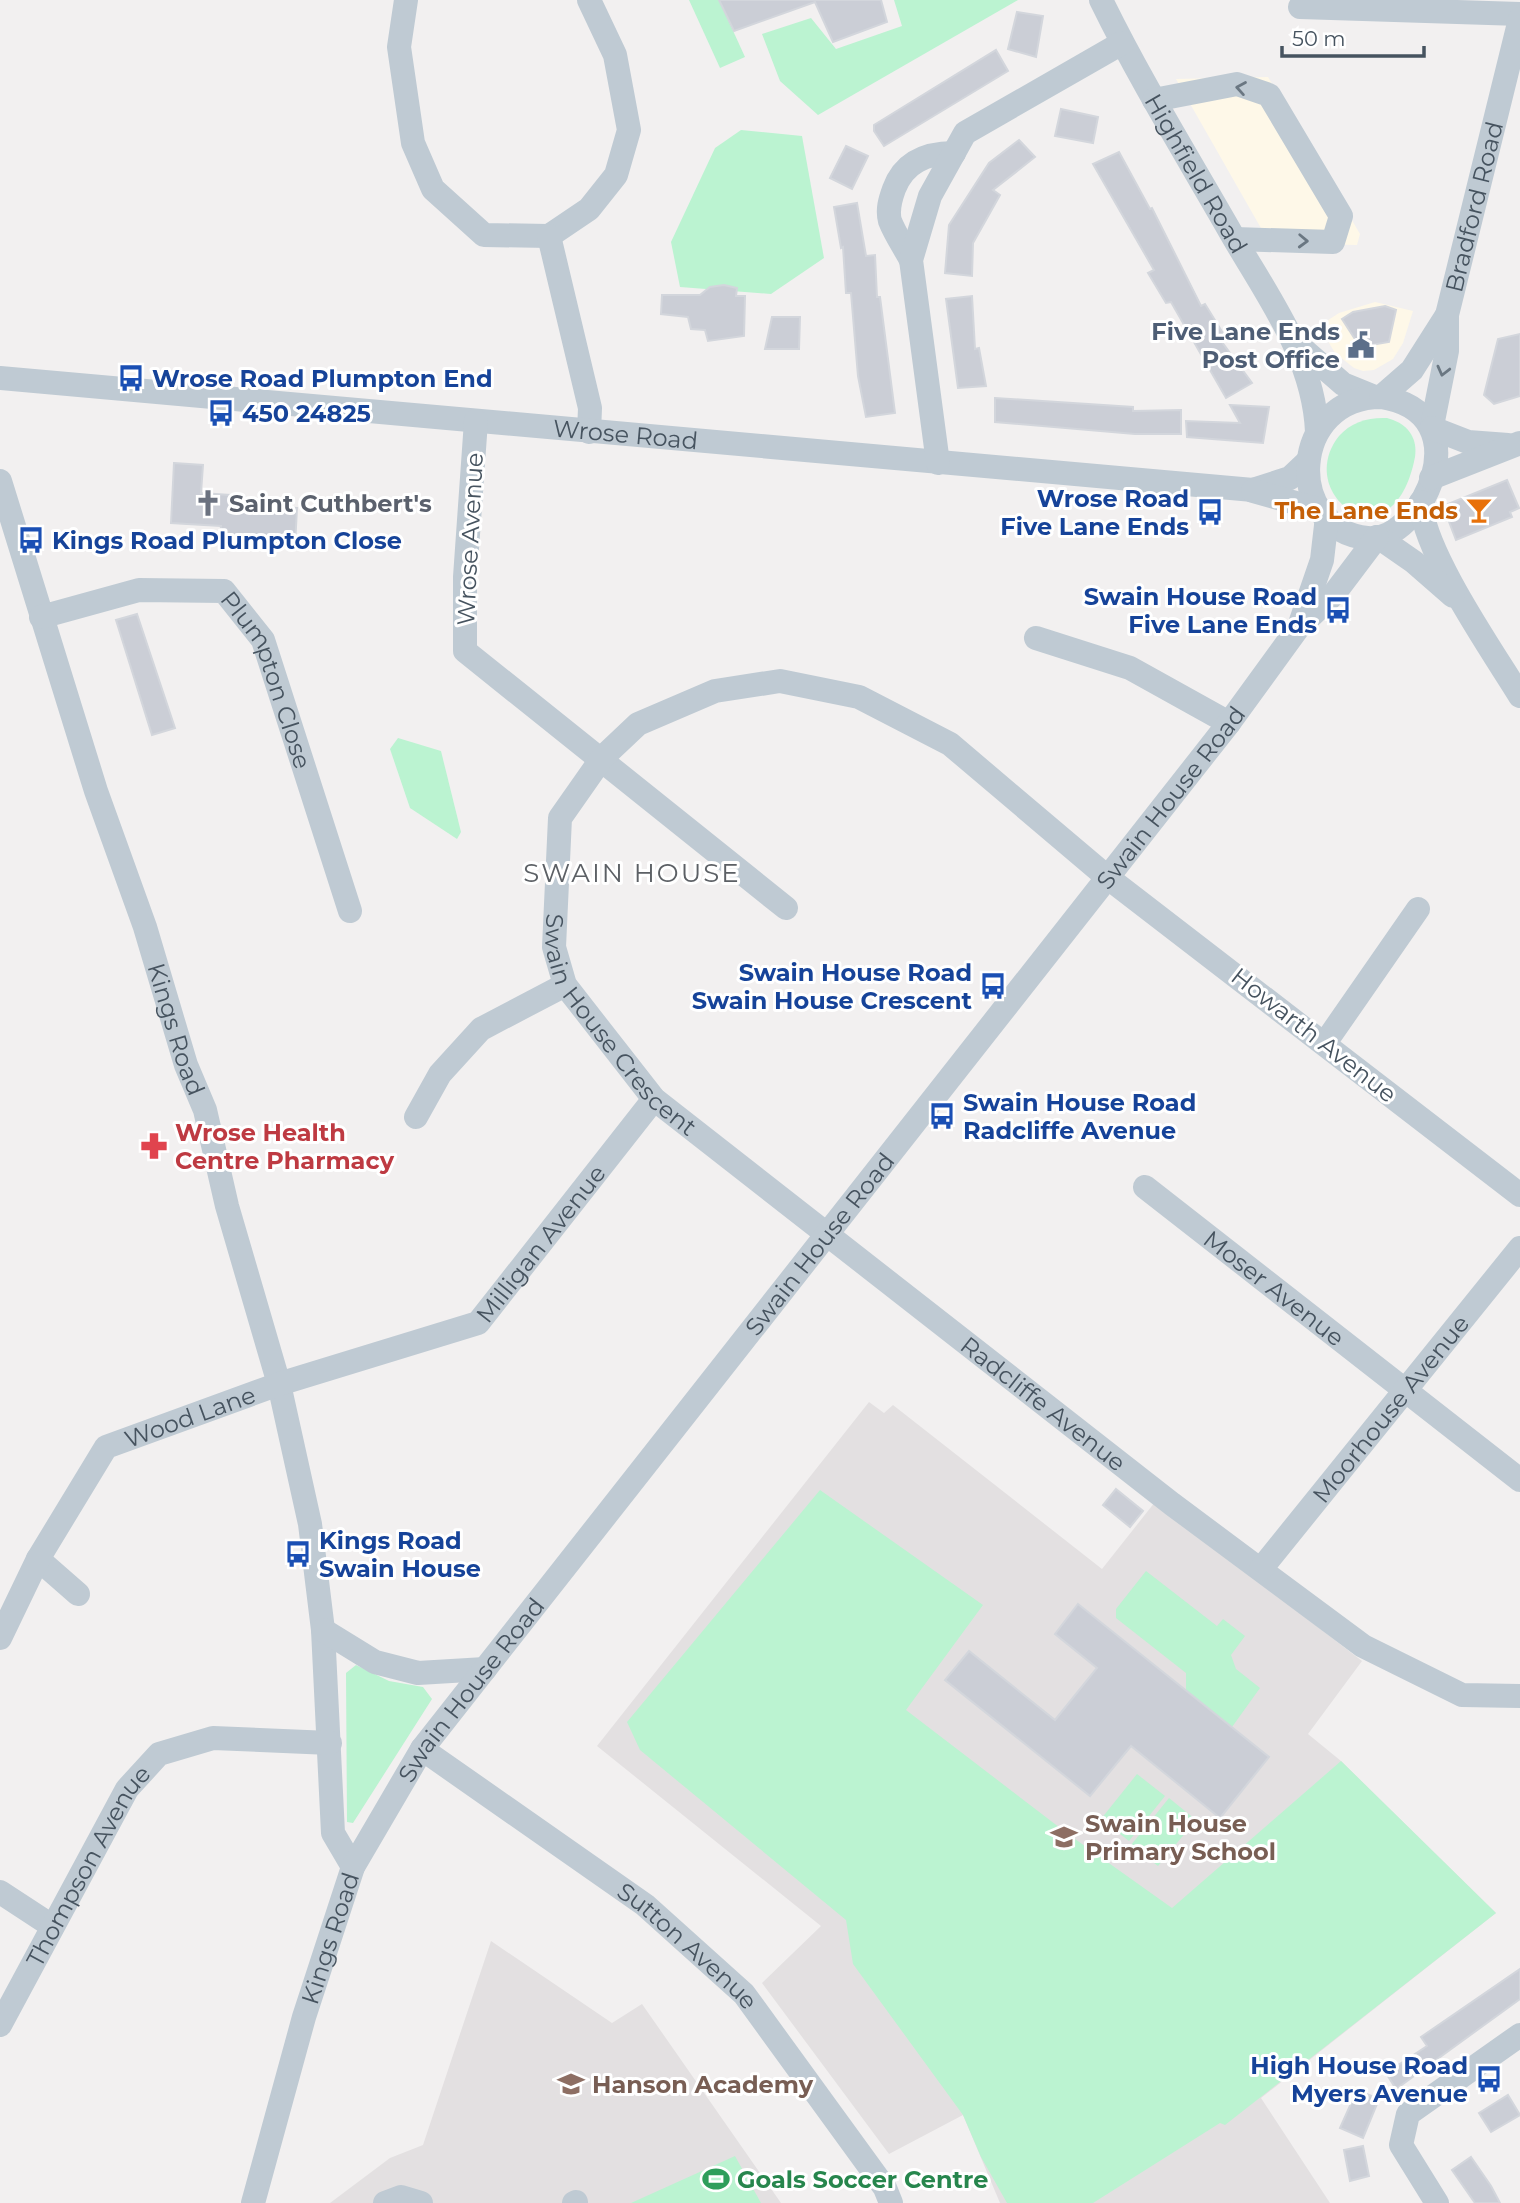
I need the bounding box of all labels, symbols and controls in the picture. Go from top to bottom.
scale bar [1282,14,1424,58]
text: 50 m [1292,26,1346,51]
one-way arrow [1235,81,1247,96]
street label: Highfield Road [1139,88,1254,258]
street label: Bradford Road [1439,118,1509,295]
one-way arrow [1298,233,1309,249]
place label: Five Lane Ends Post Office [1151,317,1340,374]
public building icon: Five Lane Ends Post Office [1346,330,1376,360]
bus stop icon: Wrose Road Plumpton End [116,363,146,393]
place label: Wrose Road Plumpton End [152,364,493,393]
one-way arrow [1437,365,1451,377]
bus stop icon: 450 24825 [206,398,236,428]
place label: 450 24825 [242,399,371,428]
street label: Wrose Road [552,413,699,455]
street label: Wrose Avenue [451,452,489,626]
place label: Wrose Road Five Lane Ends [1000,484,1189,541]
church icon: Saint Cuthbert's [193,488,223,518]
place label: Saint Cuthbert's [229,489,432,518]
bar icon: The Lane Ends [1464,495,1494,525]
place label: The Lane Ends [1274,496,1458,525]
bus stop icon: Wrose Road Five Lane Ends [1195,497,1225,527]
bus stop icon: Kings Road Plumpton Close [16,525,46,555]
place label: Kings Road Plumpton Close [52,526,402,555]
place label: Swain House Road Five Lane Ends [1084,582,1317,639]
street label: Plumpton Close [215,585,318,772]
bus stop icon: Swain House Road Five Lane Ends [1323,595,1353,625]
street label: Swain House Road [1090,700,1251,895]
district label: SWAIN HOUSE [523,857,741,889]
street label: Swain House Crescent [539,913,703,1142]
place label: Swain House Road Swain House Crescent [692,958,973,1015]
street label: Kings Road [142,960,212,1100]
street label: Howarth Avenue [1226,961,1402,1109]
bus stop icon: Swain House Road Swain House Crescent [978,971,1008,1001]
place label: Swain House Road Radcliffe Avenue [963,1088,1196,1145]
bus stop icon: Swain House Road Radcliffe Avenue [927,1101,957,1131]
place label: Wrose Health Centre Pharmacy [175,1118,395,1175]
pharmacy icon: Wrose Health Centre Pharmacy [139,1131,169,1161]
street label: Swain House Road [739,1147,900,1341]
street label: Milligan Avenue [470,1159,611,1328]
street label: Moser Avenue [1198,1224,1350,1352]
street label: Moorhouse Avenue [1306,1309,1475,1508]
street label: Radcliffe Avenue [955,1330,1132,1477]
street label: Wood Lane [121,1379,259,1454]
place label: Kings Road Swain House [319,1526,481,1583]
bus stop icon: Kings Road Swain House [283,1539,313,1569]
street label: Swain House Road [392,1592,550,1787]
street label: Thompson Avenue [20,1759,156,1971]
place label: Swain House Primary School [1085,1809,1276,1866]
school or university icon: Swain House Primary School [1049,1822,1079,1852]
street label: Kings Road [295,1868,365,2008]
street label: Sutton Avenue [612,1876,764,2014]
place label: High House Road Myers Avenue [1250,2051,1468,2108]
bus stop icon: High House Road Myers Avenue [1474,2064,1504,2094]
school or university icon: Hanson Academy [556,2069,586,2099]
place label: Hanson Academy [592,2070,814,2099]
sports icon: Goals Soccer Centre [701,2164,731,2194]
place label: Goals Soccer Centre [737,2165,988,2194]

